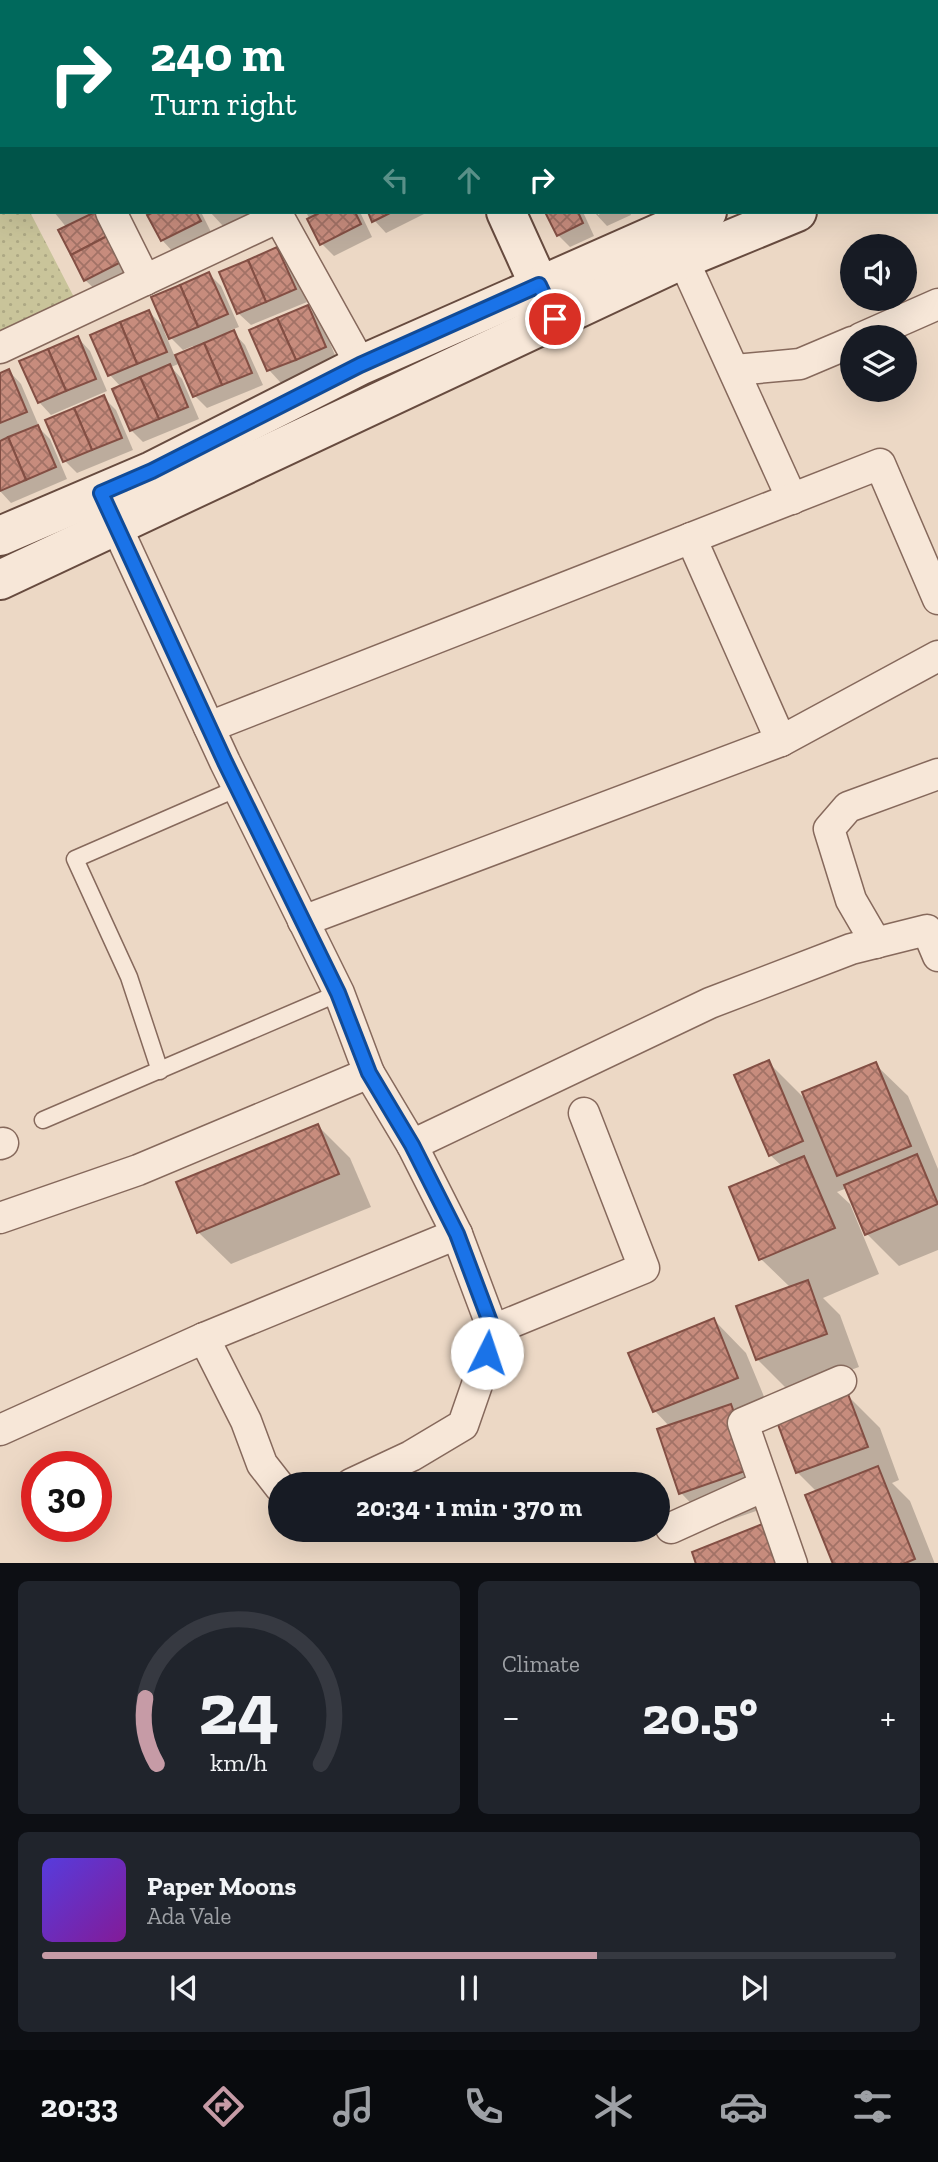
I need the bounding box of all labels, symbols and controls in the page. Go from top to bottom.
text: 240 m [150,25,285,84]
icon: right [35,28,126,119]
text: Turn right [150,85,297,123]
icon: left [377,161,415,199]
icon: ahead [450,161,488,199]
icon: right [523,161,561,199]
map controls [840,234,917,402]
button: sound [840,234,917,311]
pin [525,289,585,349]
icon: arrive [536,300,574,338]
button: layers [840,325,917,402]
position arrow [450,1316,524,1390]
speed limit sign: 30 [21,1451,112,1542]
text: 20:34 · 1 min · 370 m [356,1491,582,1523]
text: Climate [502,1650,580,1678]
text: 24 [199,1665,279,1753]
text: 20.5° [642,1685,758,1747]
text: − [502,1694,520,1740]
text: + [880,1694,896,1740]
text: km/h [210,1746,268,1776]
text: Paper Moons [147,1870,296,1902]
text: Ada Vale [147,1902,231,1930]
icon: previous [165,1969,203,2007]
icon: pause [450,1969,488,2007]
icon: next [735,1969,773,2007]
icon: directions [199,2082,248,2131]
icon: music [329,2082,378,2131]
icon: phone [459,2082,508,2131]
icon: climate [589,2082,638,2131]
icon: car [719,2082,768,2131]
icon: filters [848,2082,897,2131]
text: 20:33 [40,2087,118,2125]

